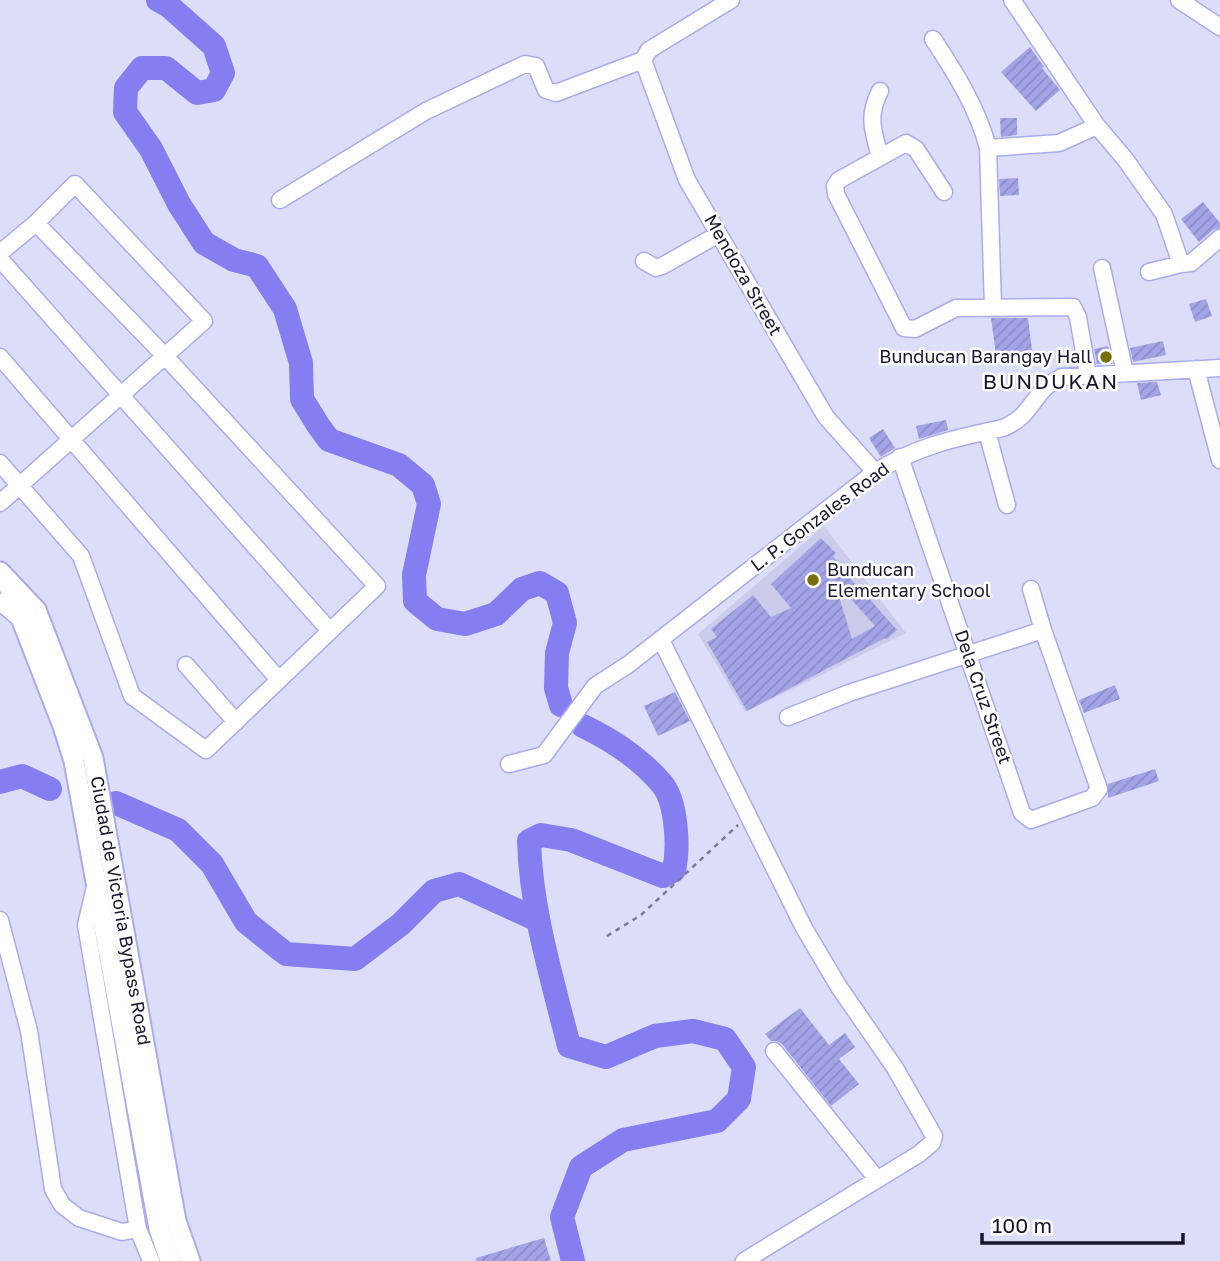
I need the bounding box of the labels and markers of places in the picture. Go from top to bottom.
place label: Bunducan Barangay Hall [879,345,1092,367]
marker: Bunducan Barangay Hall [1098,349,1114,365]
place label: Bunducan Elementary School [827,558,991,601]
marker: Bunducan Elementary School [805,572,821,588]

